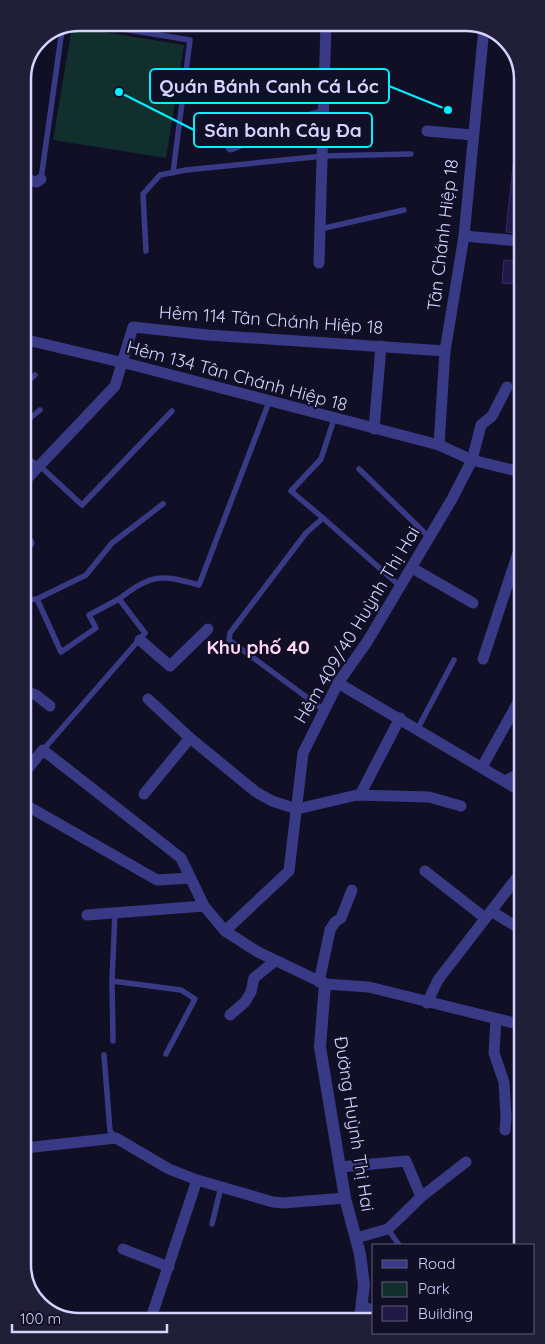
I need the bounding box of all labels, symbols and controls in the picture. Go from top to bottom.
callout: Quán Bánh Canh Cá Lóc [150,69,389,103]
text: Quán Bánh Canh Cá Lóc [159,74,379,98]
callout: Sân banh Cây Đa [194,113,372,147]
text: Sân banh Cây Đa [204,118,362,142]
street label: Tân Chánh Hiệp 18 [422,158,463,312]
street label: Hẻm 114 Tân Chánh Hiệp 18 [158,300,384,339]
street label: Hẻm 134 Tân Chánh Hiệp 18 [124,335,350,416]
street label: Hẻm 409/40 Huỳnh Thị Hai [289,522,425,727]
district label: Khu phố 40 [206,635,310,659]
street label: Đường Huỳnh Thị Hai [329,1035,380,1213]
legend [372,1244,535,1334]
text: Road [418,1254,455,1273]
text: Park [418,1279,450,1298]
scale bar [12,1302,168,1334]
text: Building [418,1304,473,1323]
text: 100 m [20,1309,61,1328]

